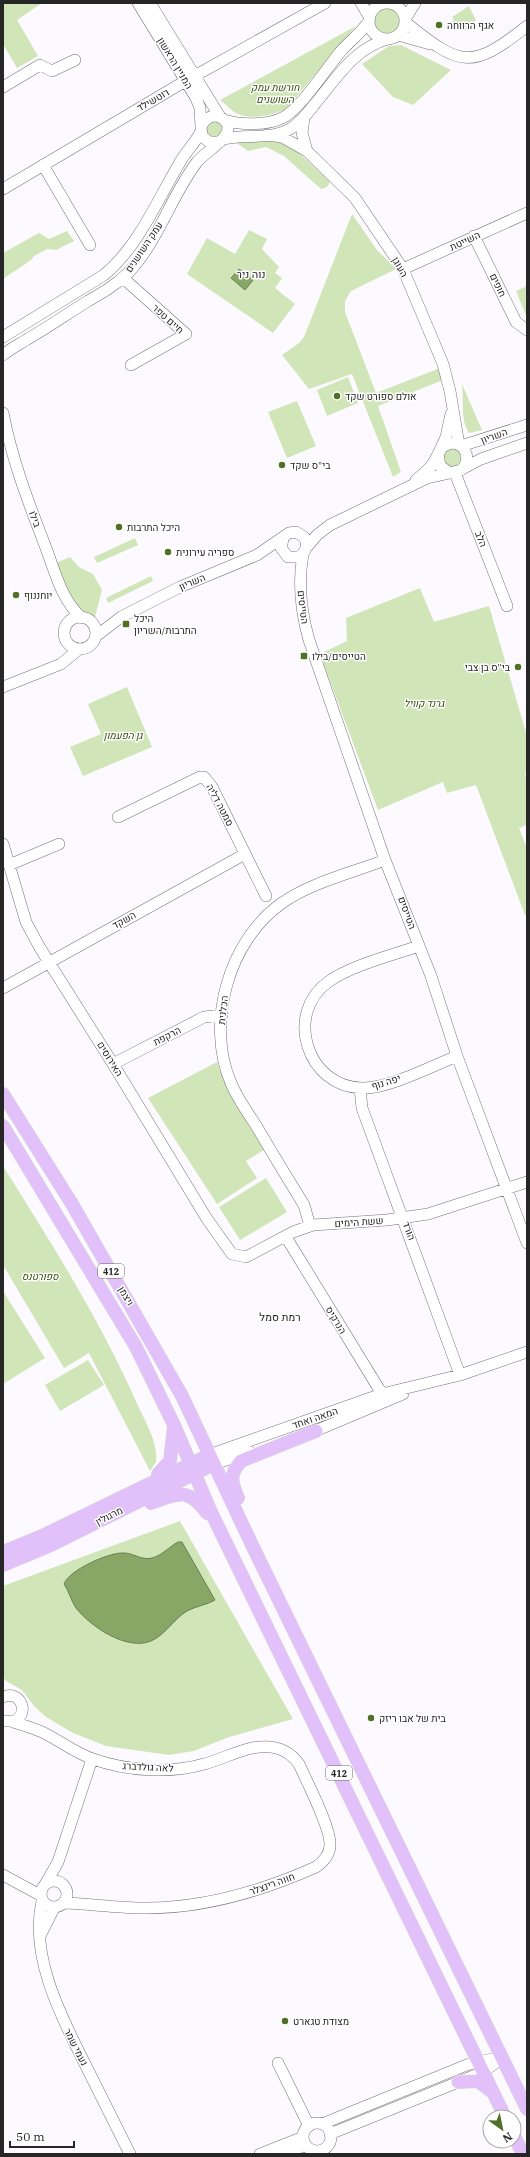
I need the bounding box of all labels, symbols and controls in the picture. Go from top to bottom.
place label: אגף הרווחה [447,19,494,32]
marker: אגף הרווחה [434,20,444,30]
street label: המניין הראשון [154,35,196,91]
park label: חורשת עמק השושנים [251,81,300,106]
street label: רוטשילד [134,85,172,114]
street label: עמק השושנים [122,219,166,275]
street label: השייטת [448,228,482,254]
street label: העוגן [389,255,411,280]
district label: נוה ניר [237,267,265,281]
street label: חופים [487,271,509,299]
street label: חיים טפר [149,301,187,337]
place label: אולם ספורט שקד [345,390,417,403]
marker: אולם ספורט שקד [332,391,342,401]
street label: השריון [479,425,509,447]
place label: בי"ס שקד [290,459,331,472]
marker: בי"ס שקד [277,460,287,470]
street label: בילו [26,509,44,530]
place label: היכל התרבות [127,521,180,534]
marker: היכל התרבות [114,522,124,532]
street label: הלב [472,529,490,549]
place label: ספריה עירונית [176,546,234,559]
marker: ספריה עירונית [163,547,173,557]
street label: השריון [177,571,207,593]
place label: יוחננוף [24,589,52,602]
street label: הטייסים [294,589,312,625]
marker: יוחננוף [11,590,21,600]
place label: היכל התרבות/השריון [134,612,197,637]
marker: היכל התרבות/השריון [121,619,131,629]
place label: הטייסים/בילו [312,650,366,663]
marker: הטייסים/בילו [299,651,309,661]
place label: בי"ס בן צבי [465,661,511,674]
marker: בי"ס בן צבי [513,662,523,672]
park label: גרנד קוויל [404,697,445,710]
park label: גן הפעמון [104,729,144,742]
street label: סמטה דליה [203,781,237,829]
street label: הטייסים [395,895,419,931]
street label: השקד [110,908,138,932]
street label: הכלנית [215,995,231,1025]
street label: הרקפת [151,1023,183,1048]
street label: האירוסים [94,1039,126,1079]
street label: יפה נוף [370,1071,402,1093]
street label: ששת הימים [334,1214,384,1230]
street label: הורד [400,1220,418,1242]
road number: 412 [98,1264,124,1278]
park label: ספורטנס [22,1270,59,1283]
street label: ויצמן [115,1284,137,1308]
street label: הנרקיס [323,1304,349,1336]
district label: רמת סמל [259,1310,301,1324]
street label: המאה ואחד [290,1404,340,1432]
street label: מרגולין [93,1504,125,1528]
place label: בית של אבו ריזק [379,1712,447,1725]
marker: בית של אבו ריזק [366,1713,376,1723]
street label: לאה גולדברג [122,1759,174,1775]
road number: 412 [326,1766,352,1780]
street label: חווה רינצלר [248,1870,296,1898]
place label: מצודת טגארט [293,2015,349,2028]
marker: מצודת טגארט [280,2016,290,2026]
street label: נעמי שמר [61,2026,91,2068]
north arrow [482,2109,522,2149]
scale bar [10,2123,74,2149]
text: 50 m [16,2129,45,2144]
text: N [500,2129,515,2146]

